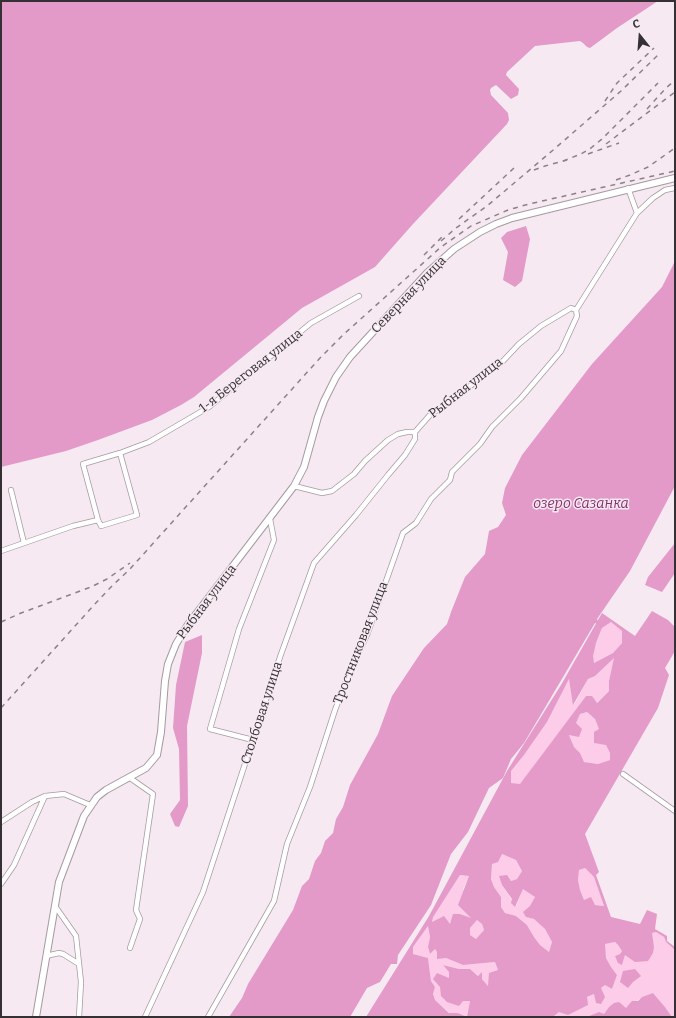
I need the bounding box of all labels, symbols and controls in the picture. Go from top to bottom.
north arrow [620,16,660,56]
text: С [631,17,642,31]
street label: Северная улица [368,253,450,337]
street label: 1-я Береговая улица [196,326,306,416]
street label: Рыбная улица [426,354,506,422]
water label: озеро Сазанка [533,496,629,512]
street label: Рыбная улица [174,562,240,642]
street label: Тростниковая улица [330,580,392,706]
street label: Столбовая улица [238,660,286,766]

